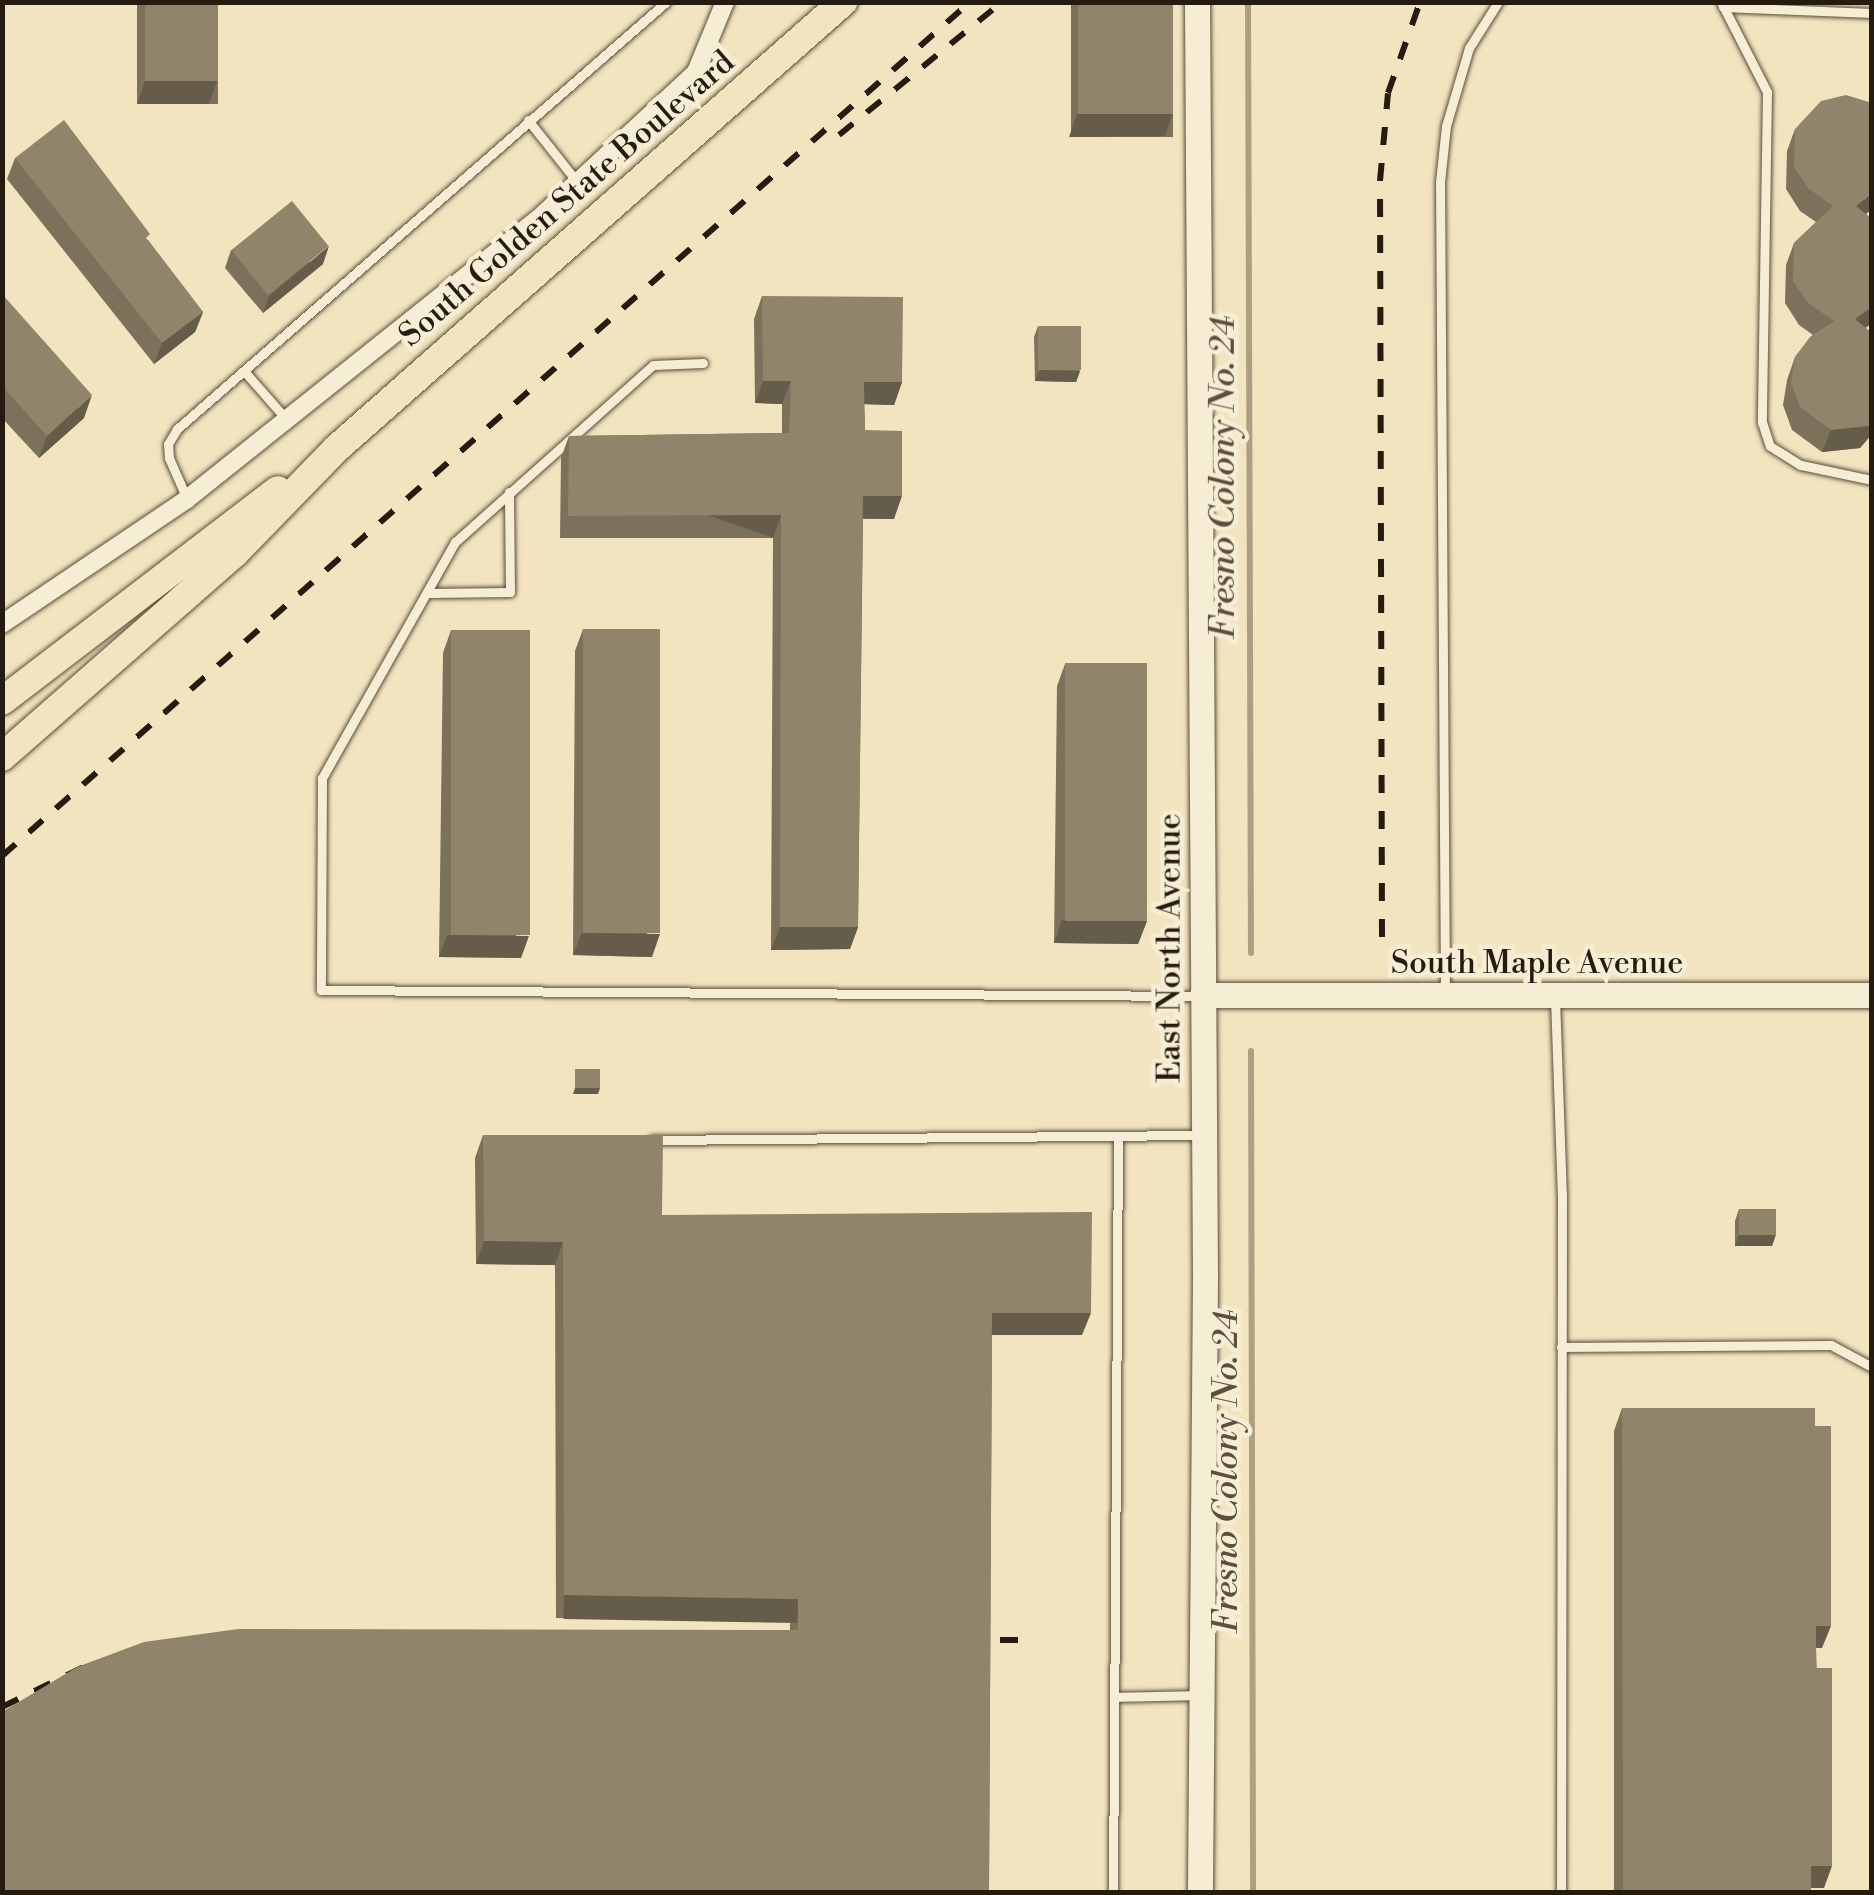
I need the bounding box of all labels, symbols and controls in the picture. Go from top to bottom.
street label: South Golden State Boulevard [392,43,742,355]
water label: Fresno Colony No. 24 [1203,317,1245,639]
street label: East North Avenue [1151,813,1189,1083]
street label: South Maple Avenue [1391,944,1683,982]
water label: Fresno Colony No. 24 [1206,1311,1248,1633]

